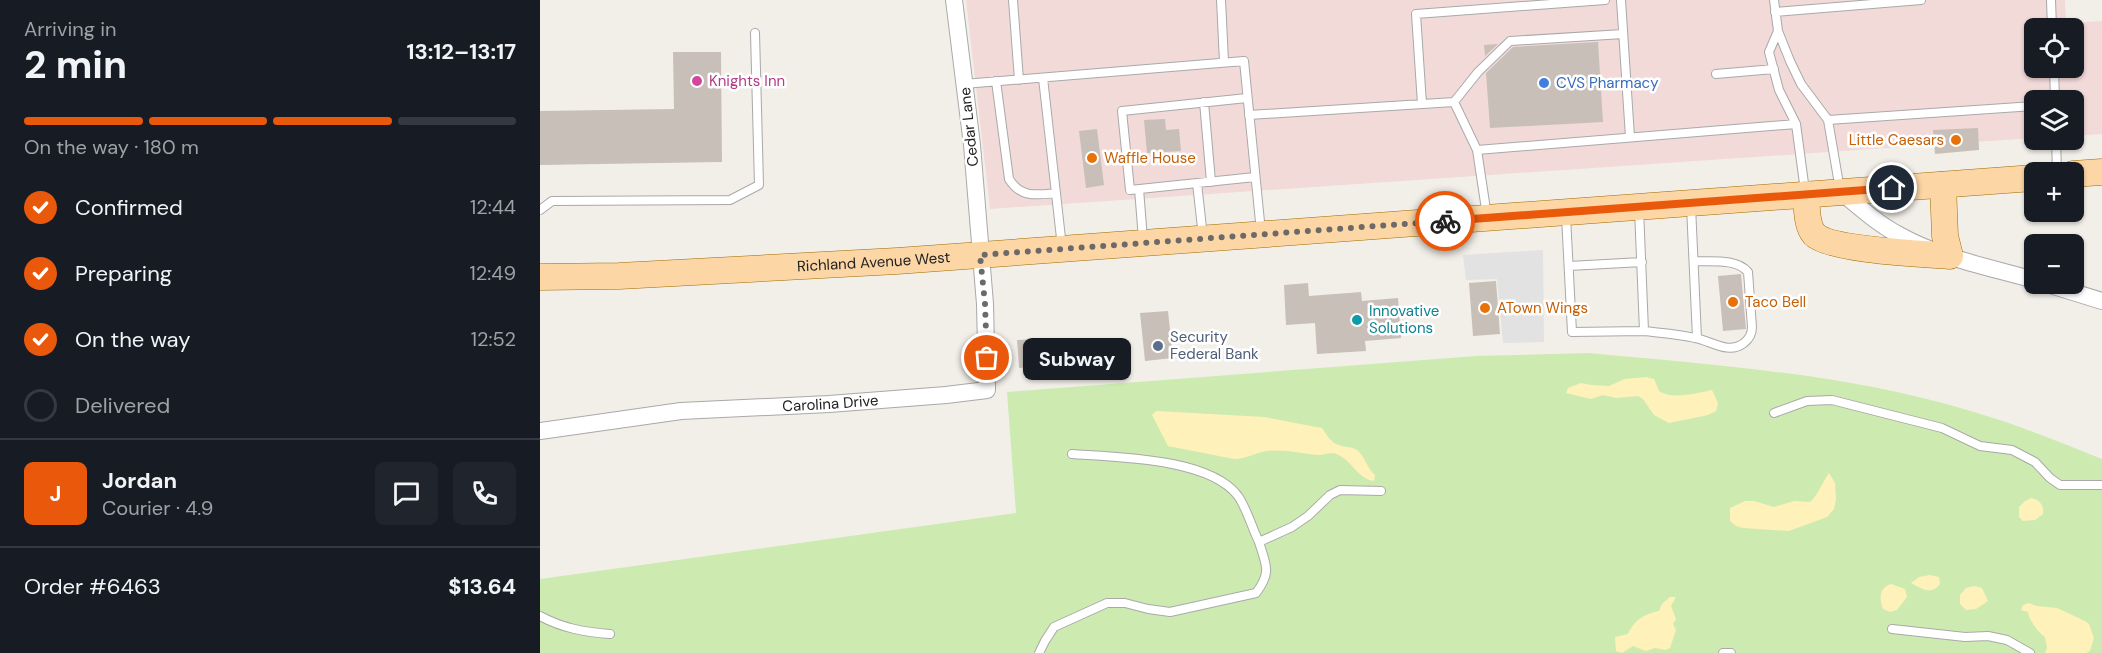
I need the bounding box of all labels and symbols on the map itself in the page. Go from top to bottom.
place label: Knights Inn [709,71,785,91]
place label: CVS Pharmacy [1556,73,1659,93]
marker: Knights Inn [690,74,704,88]
marker: CVS Pharmacy [1537,76,1551,90]
street label: Cedar Lane [955,86,983,168]
place label: Little Caesars [1849,130,1944,150]
marker: Little Caesars [1949,133,1963,147]
place label: Waffle House [1104,148,1196,168]
marker: Waffle House [1085,151,1099,165]
pin [1866,162,1917,213]
courier [1415,191,1475,251]
street label: Richland Avenue West [796,247,951,276]
place label: Taco Bell [1745,292,1806,312]
marker: Taco Bell [1726,295,1740,309]
place label: ATown Wings [1497,298,1588,318]
place label: Innovative Solutions [1369,301,1439,338]
marker: ATown Wings [1478,301,1492,315]
marker: Innovative Solutions [1350,313,1364,327]
place label: Security Federal Bank [1170,327,1259,364]
pin [961,332,1012,383]
callout: Subway [1023,337,1131,379]
marker: Security Federal Bank [1151,339,1165,353]
street label: Carolina Drive [782,390,879,416]

